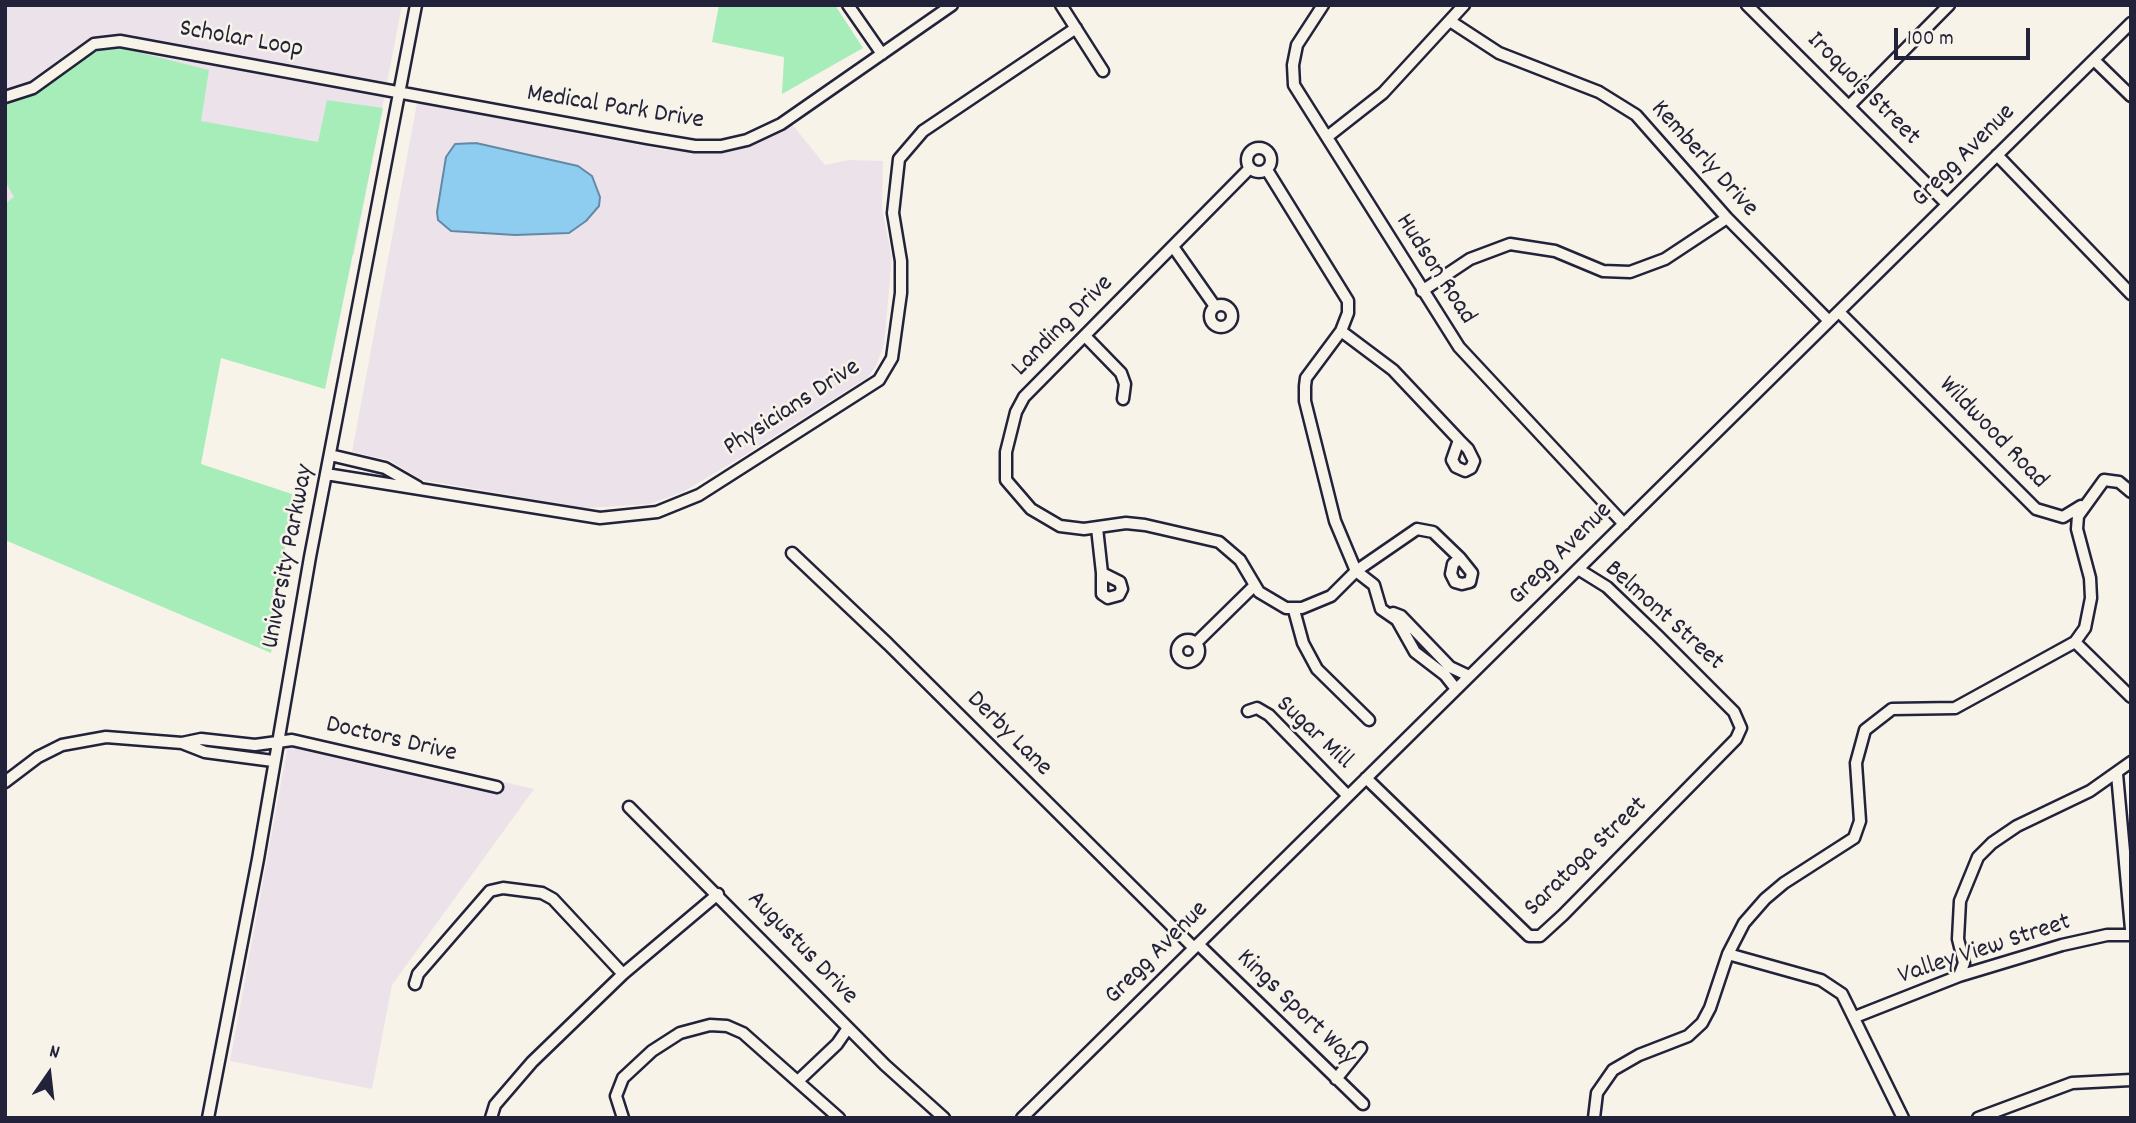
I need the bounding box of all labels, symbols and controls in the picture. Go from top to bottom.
scale bar [1898,14,2035,58]
street label: Scholar Loop [177,15,305,67]
text: 100 m [1907,25,1954,55]
street label: Iroquois Street [1798,26,1926,154]
street label: Medical Park Drive [524,80,706,138]
street label: Kemberly Drive [1642,95,1764,225]
street label: Gregg Avenue [1907,99,2023,215]
street label: Hudson Road [1387,209,1481,331]
street label: Landing Drive [1007,270,1121,384]
street label: Physicians Drive [719,353,867,465]
street label: Wildwood Road [1931,371,2053,497]
street label: University Parkway [257,462,323,652]
street label: Gregg Avenue [1504,497,1620,613]
street label: Belmont Street [1597,555,1729,679]
street label: Derby Lane [959,686,1057,784]
street label: Sugar Mill [1268,690,1358,778]
street label: Doctors Drive [323,711,459,771]
street label: Saratoga Street [1519,791,1655,925]
street label: Augustus Drive [739,885,863,1013]
street label: Gregg Avenue [1100,896,1216,1012]
street label: Valley View Street [1895,908,2075,994]
street label: Kings Sport Way [1228,944,1362,1074]
north arrow [14,1039,84,1109]
text: N [46,1039,62,1067]

